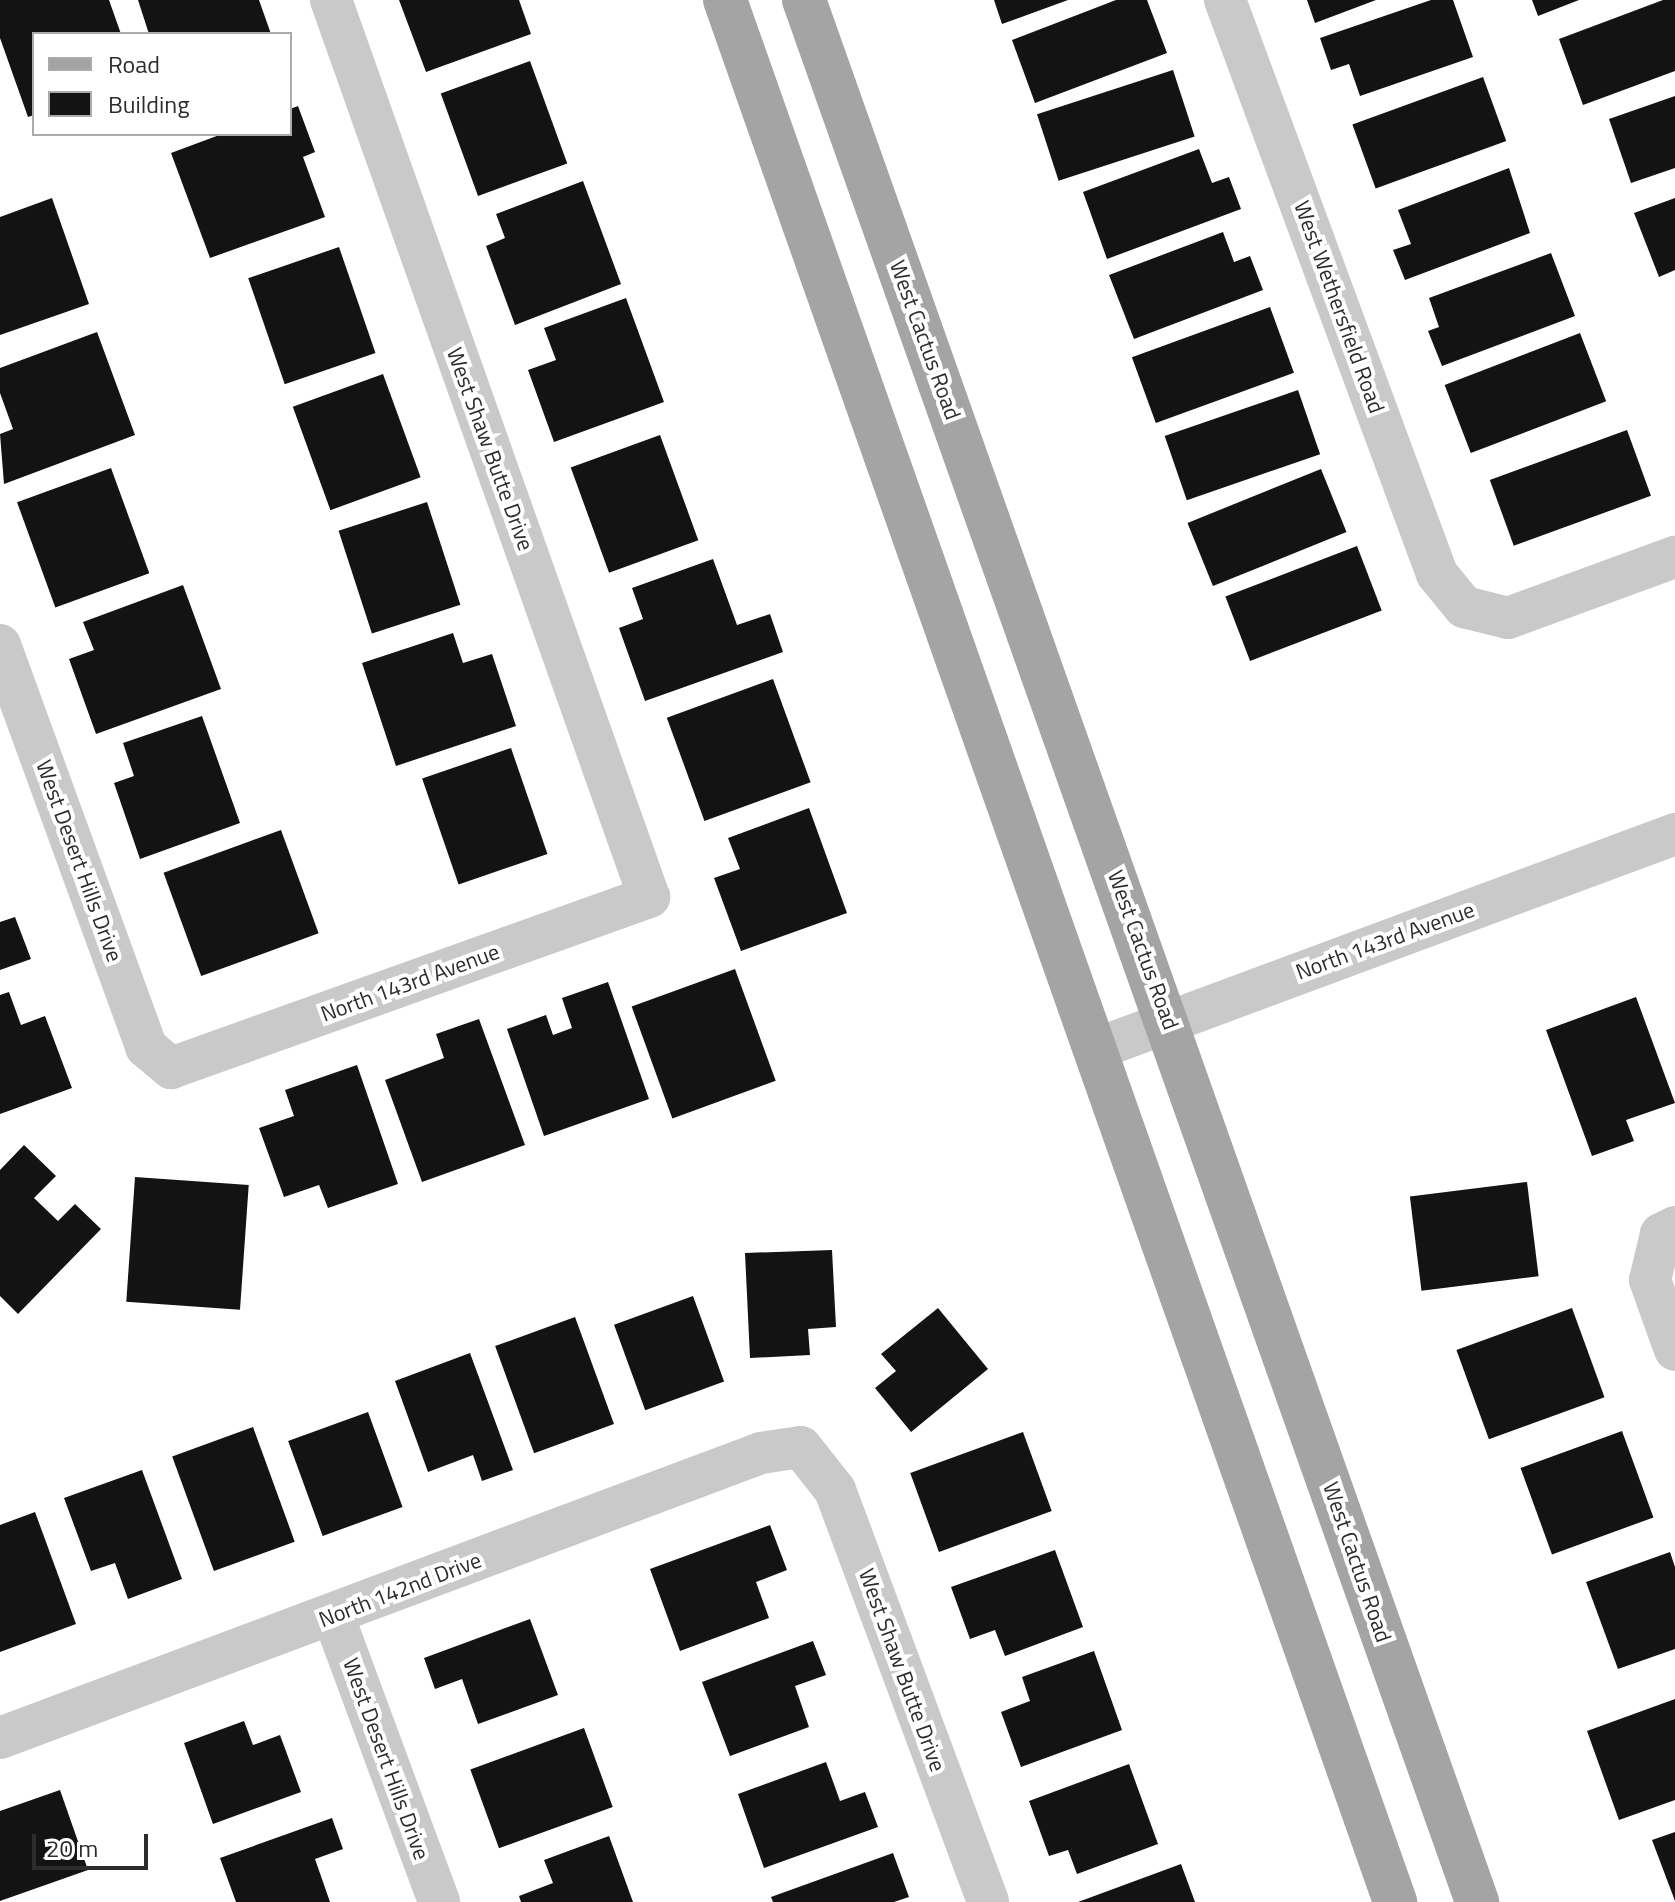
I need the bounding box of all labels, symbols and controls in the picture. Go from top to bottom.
legend [32,32,292,136]
text: Road [108,46,160,82]
text: Building [108,86,190,122]
street label: West Wethersfield Road [1288,197,1390,417]
street label: West Cactus Road [884,257,966,423]
street label: West Shaw Butte Drive [441,344,539,554]
street label: West Desert Hills Drive [30,757,128,965]
street label: West Cactus Road [1102,867,1184,1033]
street label: North 143rd Avenue [1292,896,1478,986]
street label: North 143rd Avenue [317,938,503,1028]
street label: West Cactus Road [1317,1478,1397,1646]
street label: North 142nd Drive [315,1547,485,1633]
street label: West Shaw Butte Drive [853,1565,951,1775]
street label: West Desert Hills Drive [337,1655,435,1863]
scale bar [36,1818,152,1868]
text: 20 m [46,1830,98,1866]

